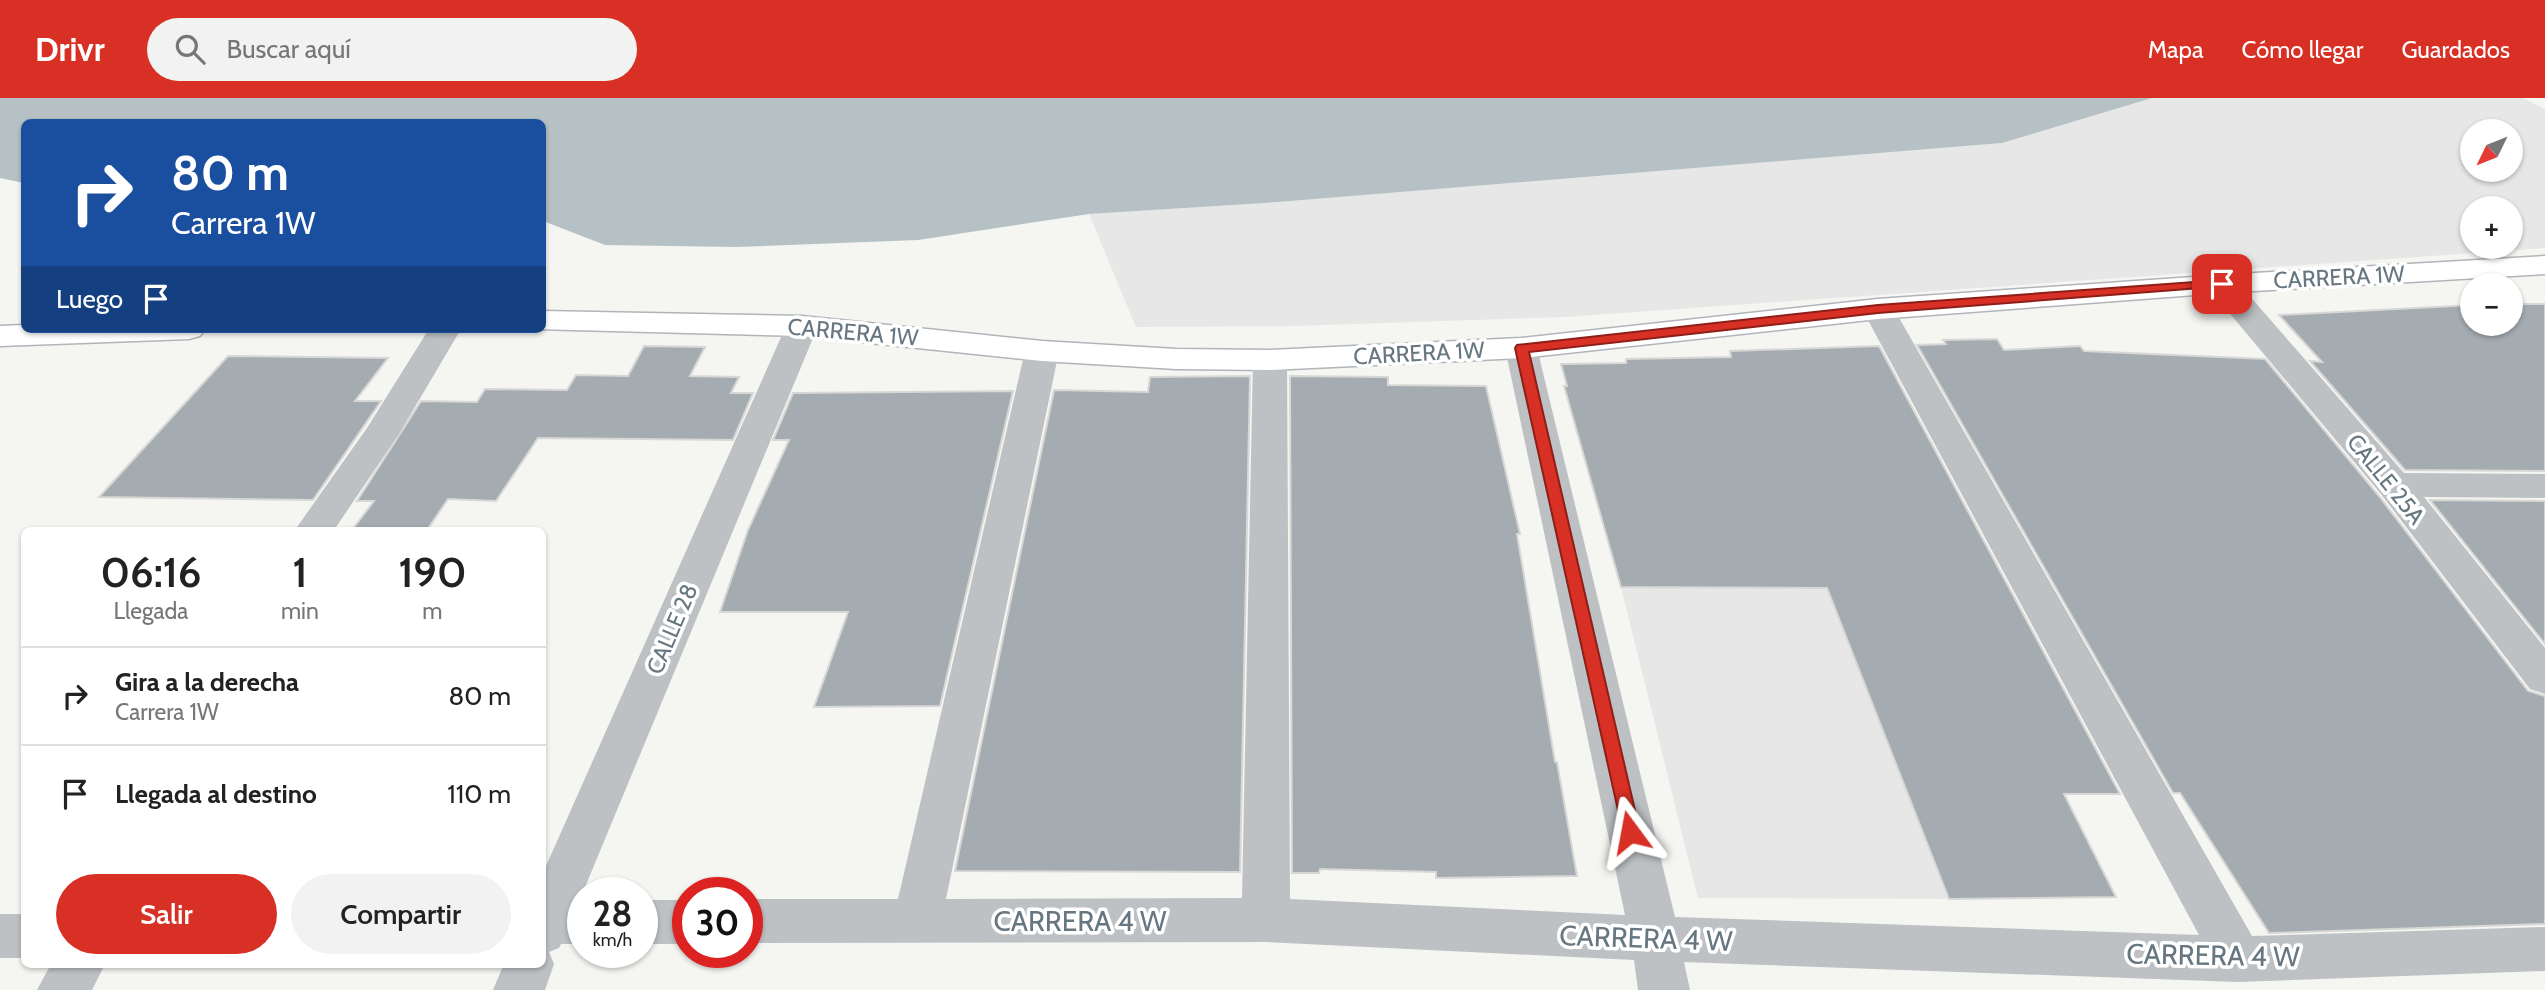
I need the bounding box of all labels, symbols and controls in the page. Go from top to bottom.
search box [147,18,637,81]
text: Drivr [35,29,105,69]
icon: search [171,30,209,68]
text: Buscar aquí [227,33,351,65]
text: Mapa [2148,35,2204,64]
text: Cómo llegar [2242,35,2363,64]
text: Guardados [2401,35,2510,64]
north arrow [2460,119,2524,182]
map controls [2460,119,2523,336]
text: 80 m [171,143,289,202]
icon: right [56,147,147,238]
button: + [2460,196,2523,259]
text: Carrera 1W [171,203,315,242]
pin [2192,254,2252,314]
street label: CARRERA 1W [2273,260,2406,294]
icon: arrive [2203,265,2241,303]
button: − [2460,273,2523,336]
icon: arrive [137,280,175,318]
text: Luego [56,283,123,315]
street label: CARRERA 1W [786,312,920,352]
street label: CARRERA 1W [1353,336,1486,370]
street label: CALLE 25A [2341,428,2431,530]
text: 06:16 [101,546,201,598]
text: 1 [292,546,307,598]
text: 190 [398,546,466,598]
street label: CALLE 28 [640,580,704,678]
text: Llegada [114,597,188,625]
text: min [281,597,319,625]
text: m [422,597,442,625]
text: Gira a la derecha [115,666,299,698]
icon: right [56,677,94,715]
text: 80 m [448,680,511,712]
text: Carrera 1W [115,698,219,726]
icon: arrive [56,775,94,813]
text: Llegada al destino [115,778,317,810]
text: 110 m [447,778,511,810]
position arrow [1593,795,1667,869]
button: Salir [56,874,277,954]
button: Compartir [291,874,511,954]
speed limit sign: 30 [672,877,763,968]
text: 28 [593,892,632,935]
street label: CARRERA 4 W [993,904,1167,938]
street label: CARRERA 4 W [1559,918,1734,958]
text: km/h [593,929,632,951]
street label: CARRERA 4 W [2126,936,2300,974]

